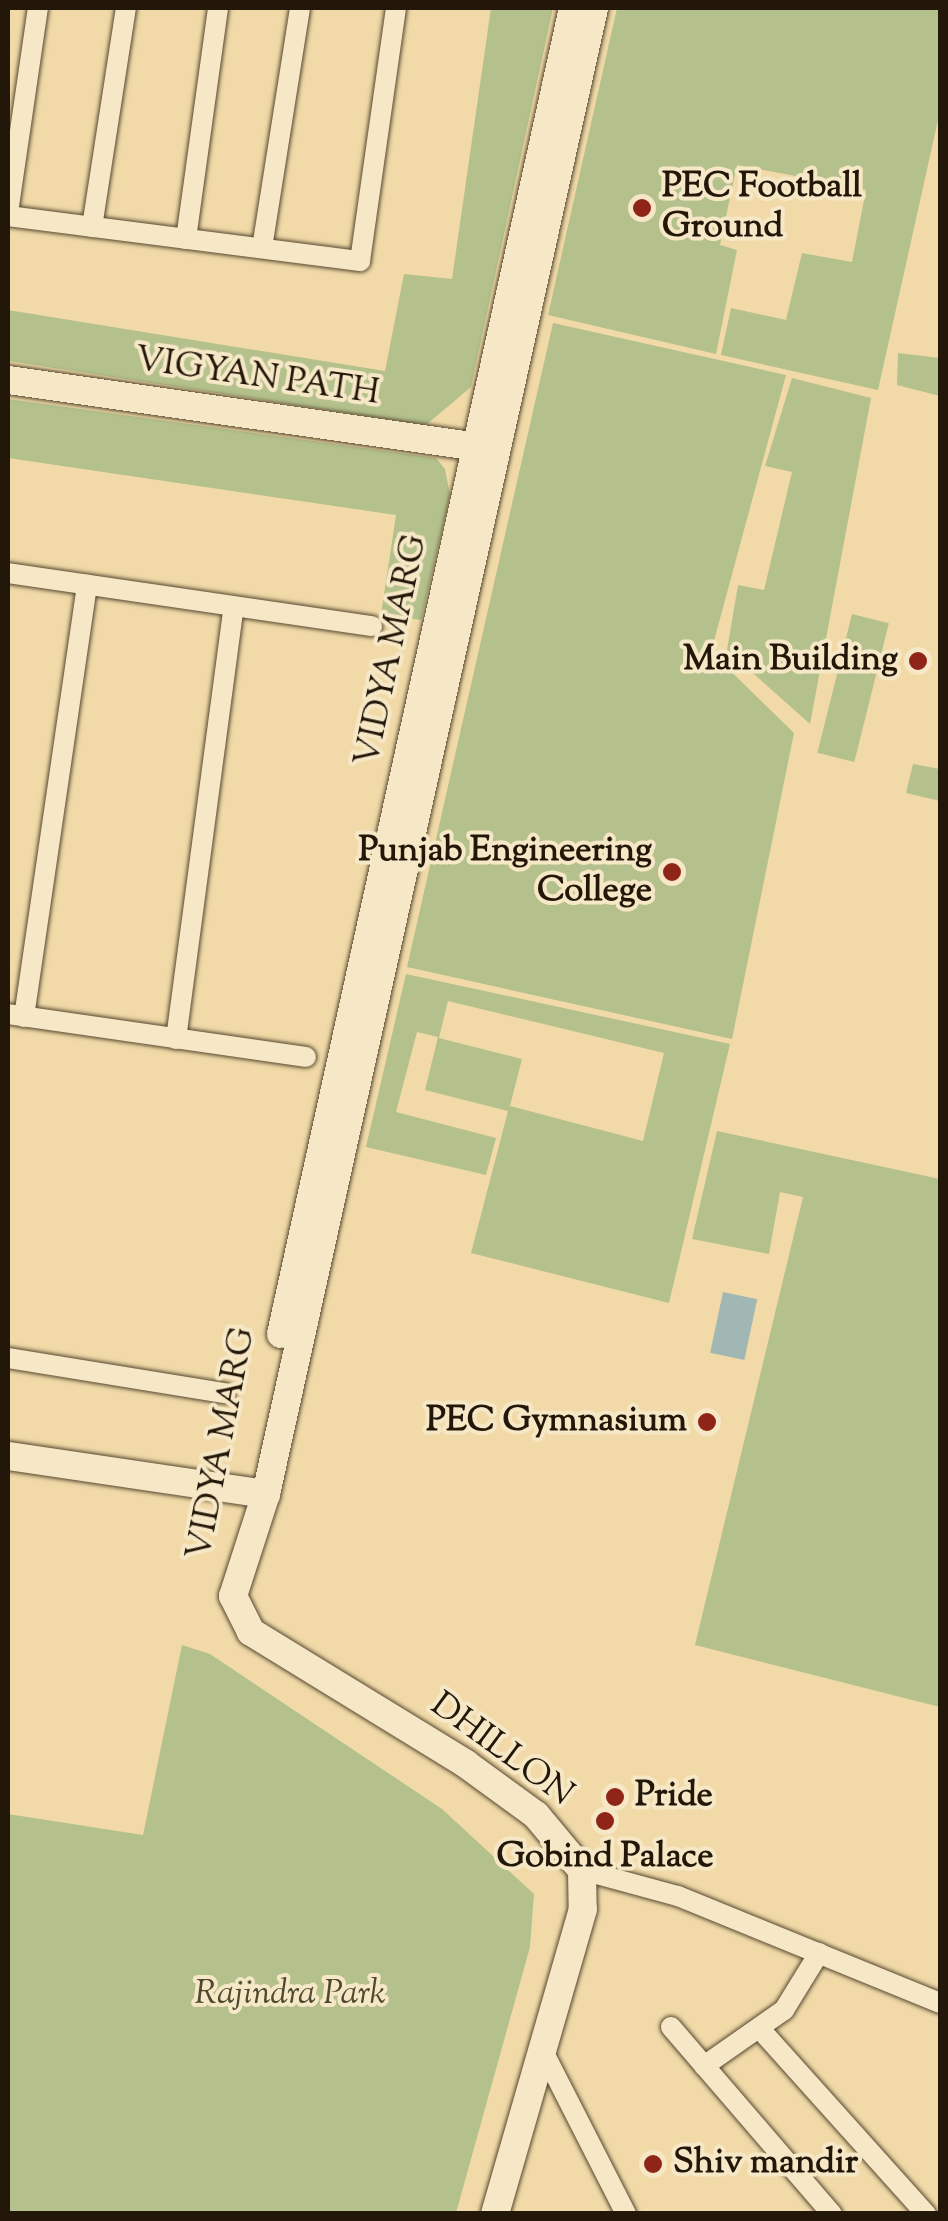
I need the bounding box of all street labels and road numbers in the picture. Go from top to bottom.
street label: VIGYAN PATH [132,340,382,416]
street label: VIDYA MARG [348,531,438,771]
street label: VIDYA MARG [180,1324,266,1564]
street label: DHILLON [421,1685,581,1817]

